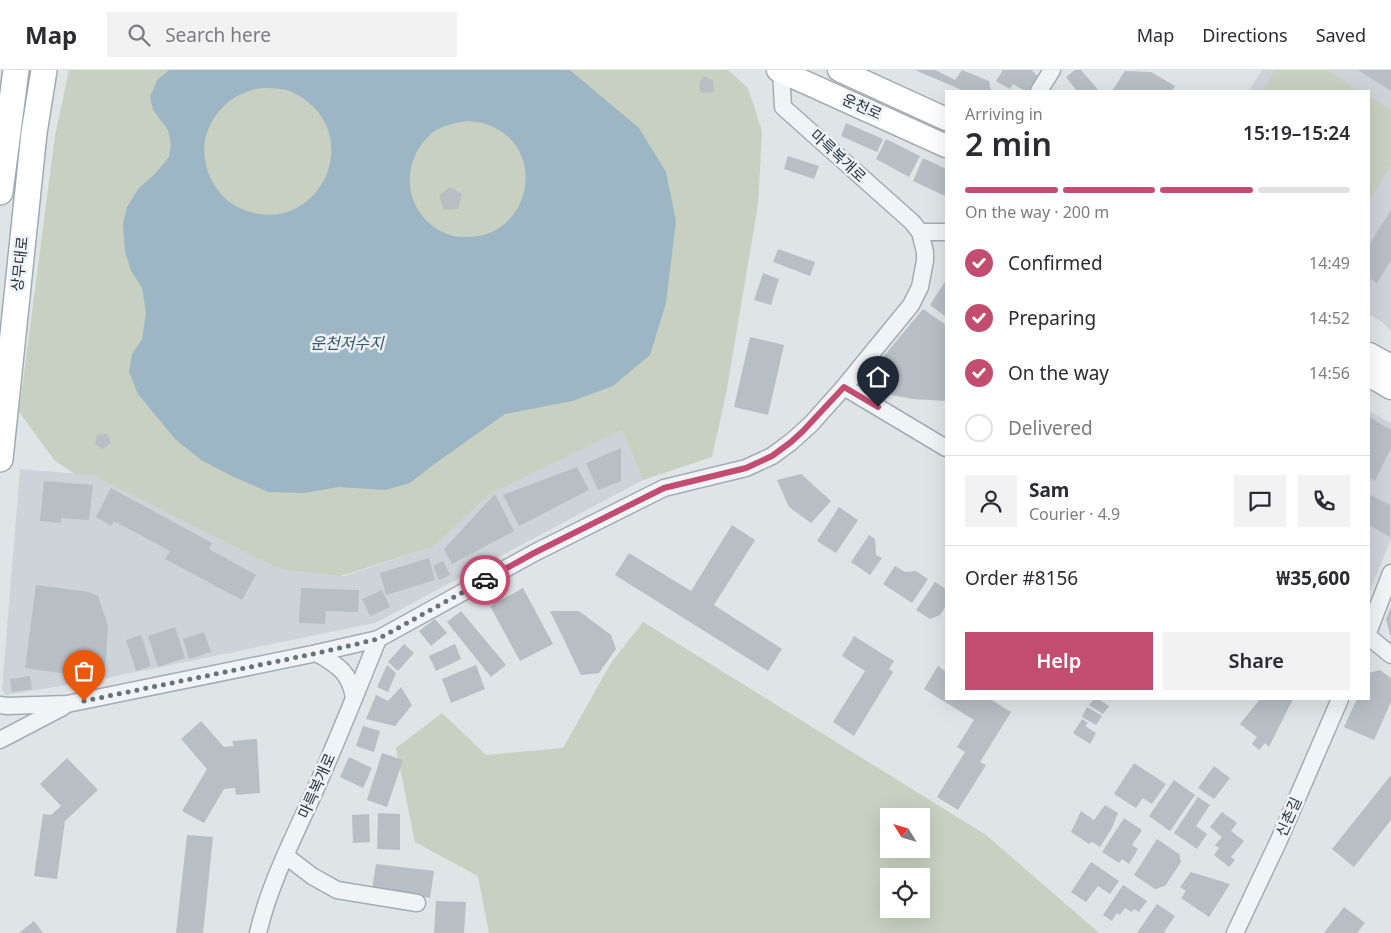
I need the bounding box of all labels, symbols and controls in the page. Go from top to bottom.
search box [107,12,457,57]
text: Map [25,18,77,51]
icon: search [125,21,153,49]
text: Search here [165,22,271,48]
text: Map [1137,23,1174,47]
text: Directions [1202,23,1288,47]
text: Saved [1316,23,1366,47]
street label: 운천로 [839,89,885,124]
text: Arriving in [965,103,1043,125]
text: 15:19–15:24 [1243,120,1350,146]
text: 2 min [965,122,1052,165]
street label: 마륵복개로 [807,124,871,186]
text: On the way · 200 m [965,201,1109,223]
street label: 상무대로 [6,235,32,292]
icon: check [965,249,993,277]
text: Confirmed [1008,250,1103,276]
text: 14:49 [1309,252,1350,274]
icon: check [965,304,993,332]
text: Preparing [1008,305,1096,331]
text: 14:52 [1309,307,1350,329]
water label: 운천저수지 [310,332,385,354]
pin [857,356,899,407]
icon: check [965,359,993,387]
text: On the way [1008,360,1109,386]
text: 14:56 [1309,362,1350,384]
icon: home [864,363,892,391]
text: Delivered [1008,415,1093,441]
button: person [965,475,1017,527]
button: chat [1234,475,1286,527]
button: phone [1298,475,1350,527]
text: Sam [1029,477,1069,503]
text: Courier · 4.9 [1029,503,1120,525]
courier [460,555,510,605]
text: Order #8156 [965,565,1078,591]
text: ₩35,600 [1276,565,1350,591]
icon: car [471,566,499,594]
button: Help [965,632,1153,690]
button: Share [1163,632,1350,690]
pin [63,650,105,701]
icon: bag [70,657,98,685]
street label: 마륵복개로 [293,750,339,821]
street label: 신촌길 [1271,794,1306,840]
north arrow [880,808,930,858]
map controls [880,808,930,918]
button: locate [880,868,930,918]

